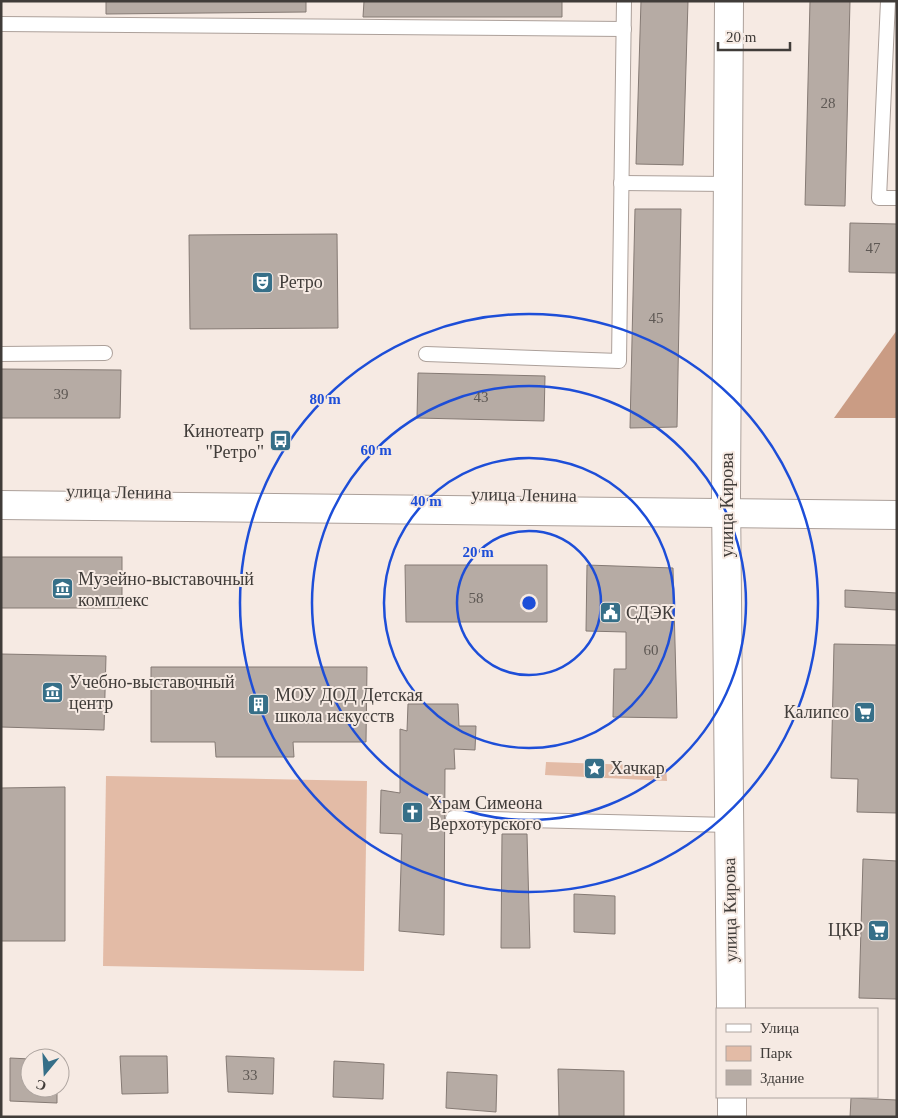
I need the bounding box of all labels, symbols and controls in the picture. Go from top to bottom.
scale bar [718,20,790,52]
text: 20 m [726,29,757,45]
house number: 28 [821,95,836,111]
house number: 47 [866,240,881,256]
theatre icon: Ретро [251,270,275,294]
place label: Ретро [279,272,323,292]
house number: 45 [649,310,664,326]
house number: 39 [54,386,69,402]
house number: 43 [474,389,489,405]
text: 80 m [309,391,341,407]
place label: Кинотеатр "Ретро" [183,421,264,462]
bus stop icon: Кинотеатр "Ретро" [268,429,292,453]
text: 60 m [360,442,392,458]
street label: улица Кирова [717,453,737,557]
street label: улица Ленина [66,481,172,503]
street label: улица Ленина [471,484,577,506]
text: 40 m [410,493,442,509]
text: 20 m [462,544,494,560]
place label: Музейно-выставочный комплекс [78,569,254,610]
museum icon: Музейно-выставочный комплекс [50,577,74,601]
house number: 58 [469,590,484,606]
centre of rings [520,594,538,612]
public building icon: СДЭК [598,601,622,625]
place label: СДЭК [626,603,675,623]
house number: 60 [644,642,659,658]
place label: Учебно-выставочный центр [69,672,235,713]
museum icon: Учебно-выставочный центр [41,680,65,704]
place label: МОУ ДОД Детская школа искусств [275,685,423,726]
building icon: МОУ ДОД Детская школа искусств [247,693,271,717]
supermarket icon: Калипсо [853,700,877,724]
place label: Калипсо [784,702,849,722]
place icon: Хачкар [582,756,606,780]
place label: Хачкар [610,758,665,778]
place label: Храм Симеона Верхотурского [429,793,543,834]
church icon: Храм Симеона Верхотурского [401,801,425,825]
street label: улица Кирова [719,857,741,963]
supermarket icon: ЦКР [867,918,891,942]
place label: ЦКР [828,920,863,940]
legend [716,1008,878,1098]
text: Улица [760,1020,799,1036]
text: Парк [760,1045,793,1061]
north arrow [20,1048,70,1098]
house number: 33 [243,1067,258,1083]
text: Здание [760,1070,804,1086]
text: С [34,1076,48,1094]

